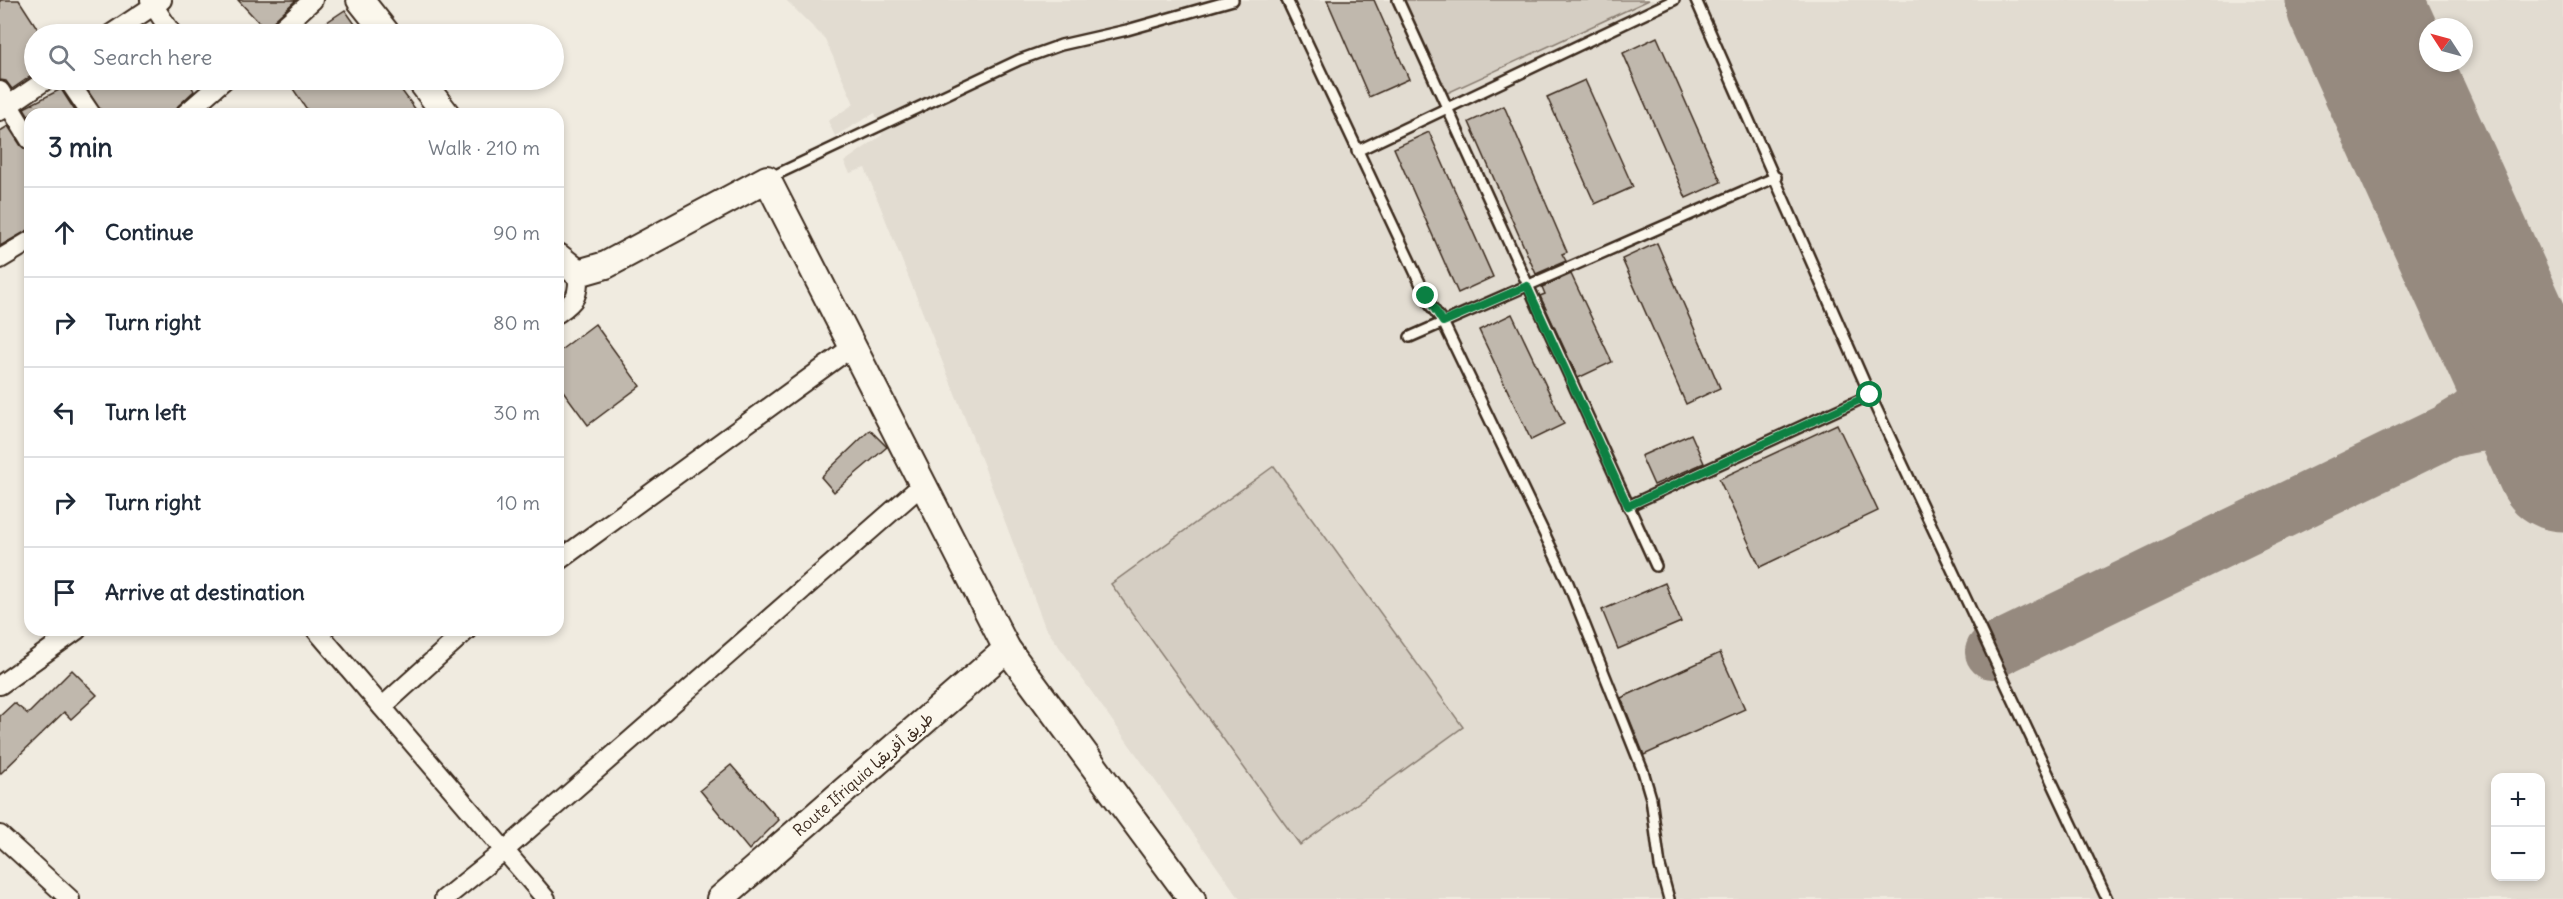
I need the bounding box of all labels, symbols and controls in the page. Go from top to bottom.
north arrow [2419,18,2473,72]
search box [24,24,564,90]
icon: search [45,41,78,74]
text: Search here [93,43,212,71]
text: 3 min [48,131,113,164]
text: Walk · 210 m [428,135,540,160]
icon: ahead [48,216,81,249]
text: Continue [105,218,194,246]
text: 90 m [493,220,540,245]
route end [1412,282,1438,308]
icon: right [48,306,81,339]
text: Turn right [105,308,201,336]
text: 80 m [493,310,540,335]
route start [1856,381,1882,407]
icon: left [48,396,81,429]
text: Turn left [105,398,186,426]
text: 30 m [493,400,540,425]
icon: right [48,486,81,519]
text: Turn right [105,488,201,516]
text: 10 m [497,490,540,515]
icon: arrive [48,576,81,609]
text: Arrive at destination [105,578,305,606]
street label: Route Ifriquia طريق أفريقيا [789,708,937,840]
map controls [2491,773,2545,881]
button: + [2491,773,2545,827]
button: − [2491,827,2545,881]

